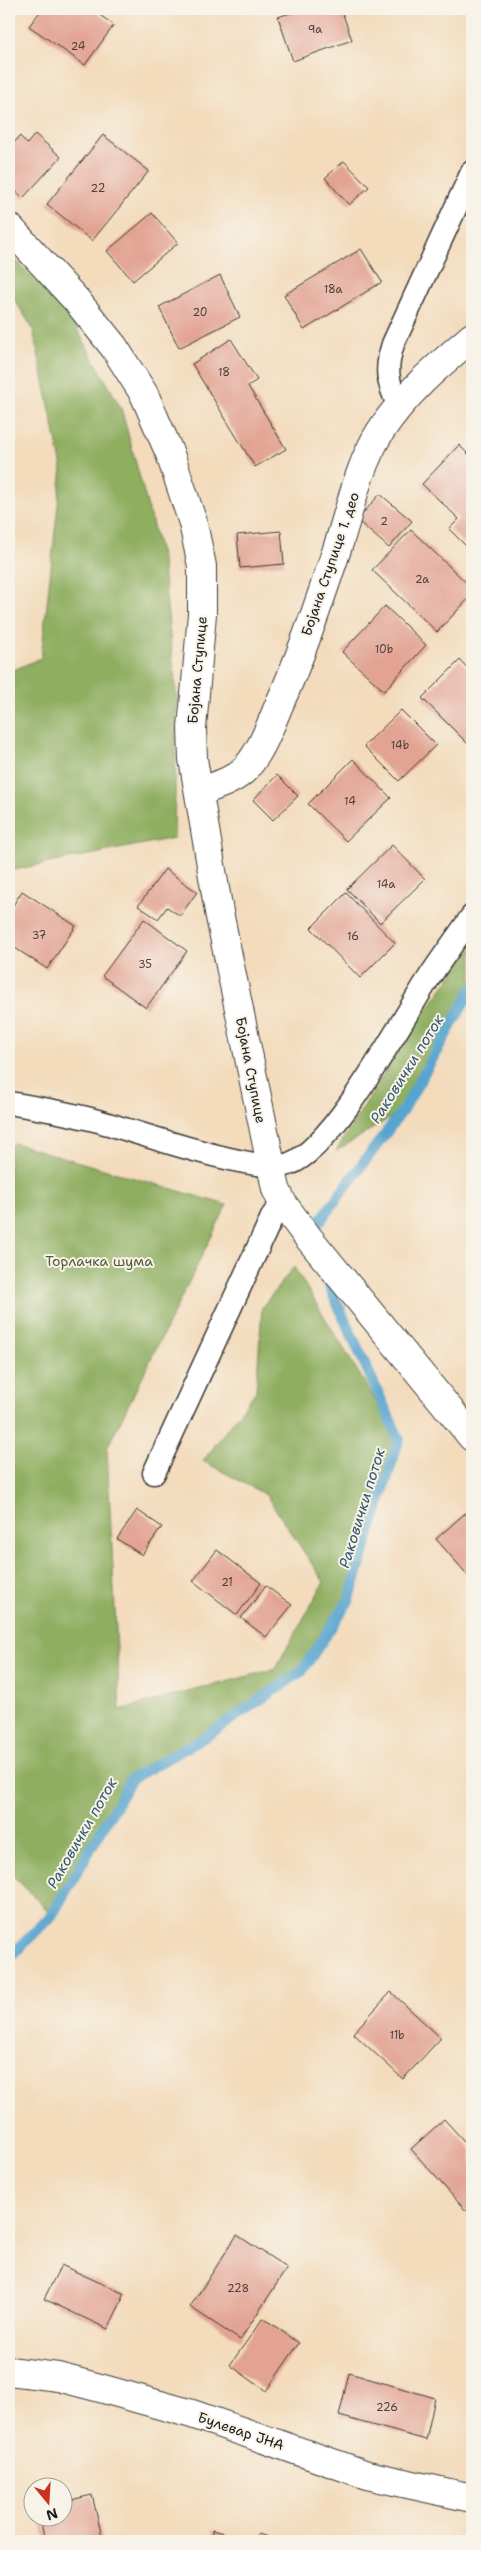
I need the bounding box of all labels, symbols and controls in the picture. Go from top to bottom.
house number: 9a [308,22,322,37]
house number: 24 [71,39,86,54]
house number: 22 [91,181,105,196]
house number: 18a [324,282,342,297]
house number: 20 [192,305,208,320]
house number: 18 [218,365,230,380]
street label: Бојана Ступице 1. део [297,490,363,638]
house number: 2 [380,514,388,529]
house number: 2a [415,572,429,587]
street label: Бојана Ступице [183,615,211,725]
house number: 10b [375,642,393,657]
house number: 14b [391,738,409,753]
house number: 14 [344,794,356,809]
house number: 14a [377,877,395,892]
house number: 37 [32,928,47,943]
house number: 16 [347,929,359,944]
house number: 35 [138,957,152,972]
water label: Раковички поток [366,1010,449,1127]
street label: Бојана Ступице [232,1015,270,1125]
park label: Торлачка шума [45,1252,153,1270]
water label: Раковички поток [334,1444,390,1570]
house number: 21 [221,1575,233,1590]
water label: Раковички поток [42,1773,122,1892]
house number: 11b [389,2028,405,2043]
house number: 228 [227,2281,249,2296]
house number: 226 [376,2400,398,2415]
street label: Булевар ЈНА [196,2408,286,2454]
north arrow [22,2478,72,2528]
text: N [44,2504,60,2525]

